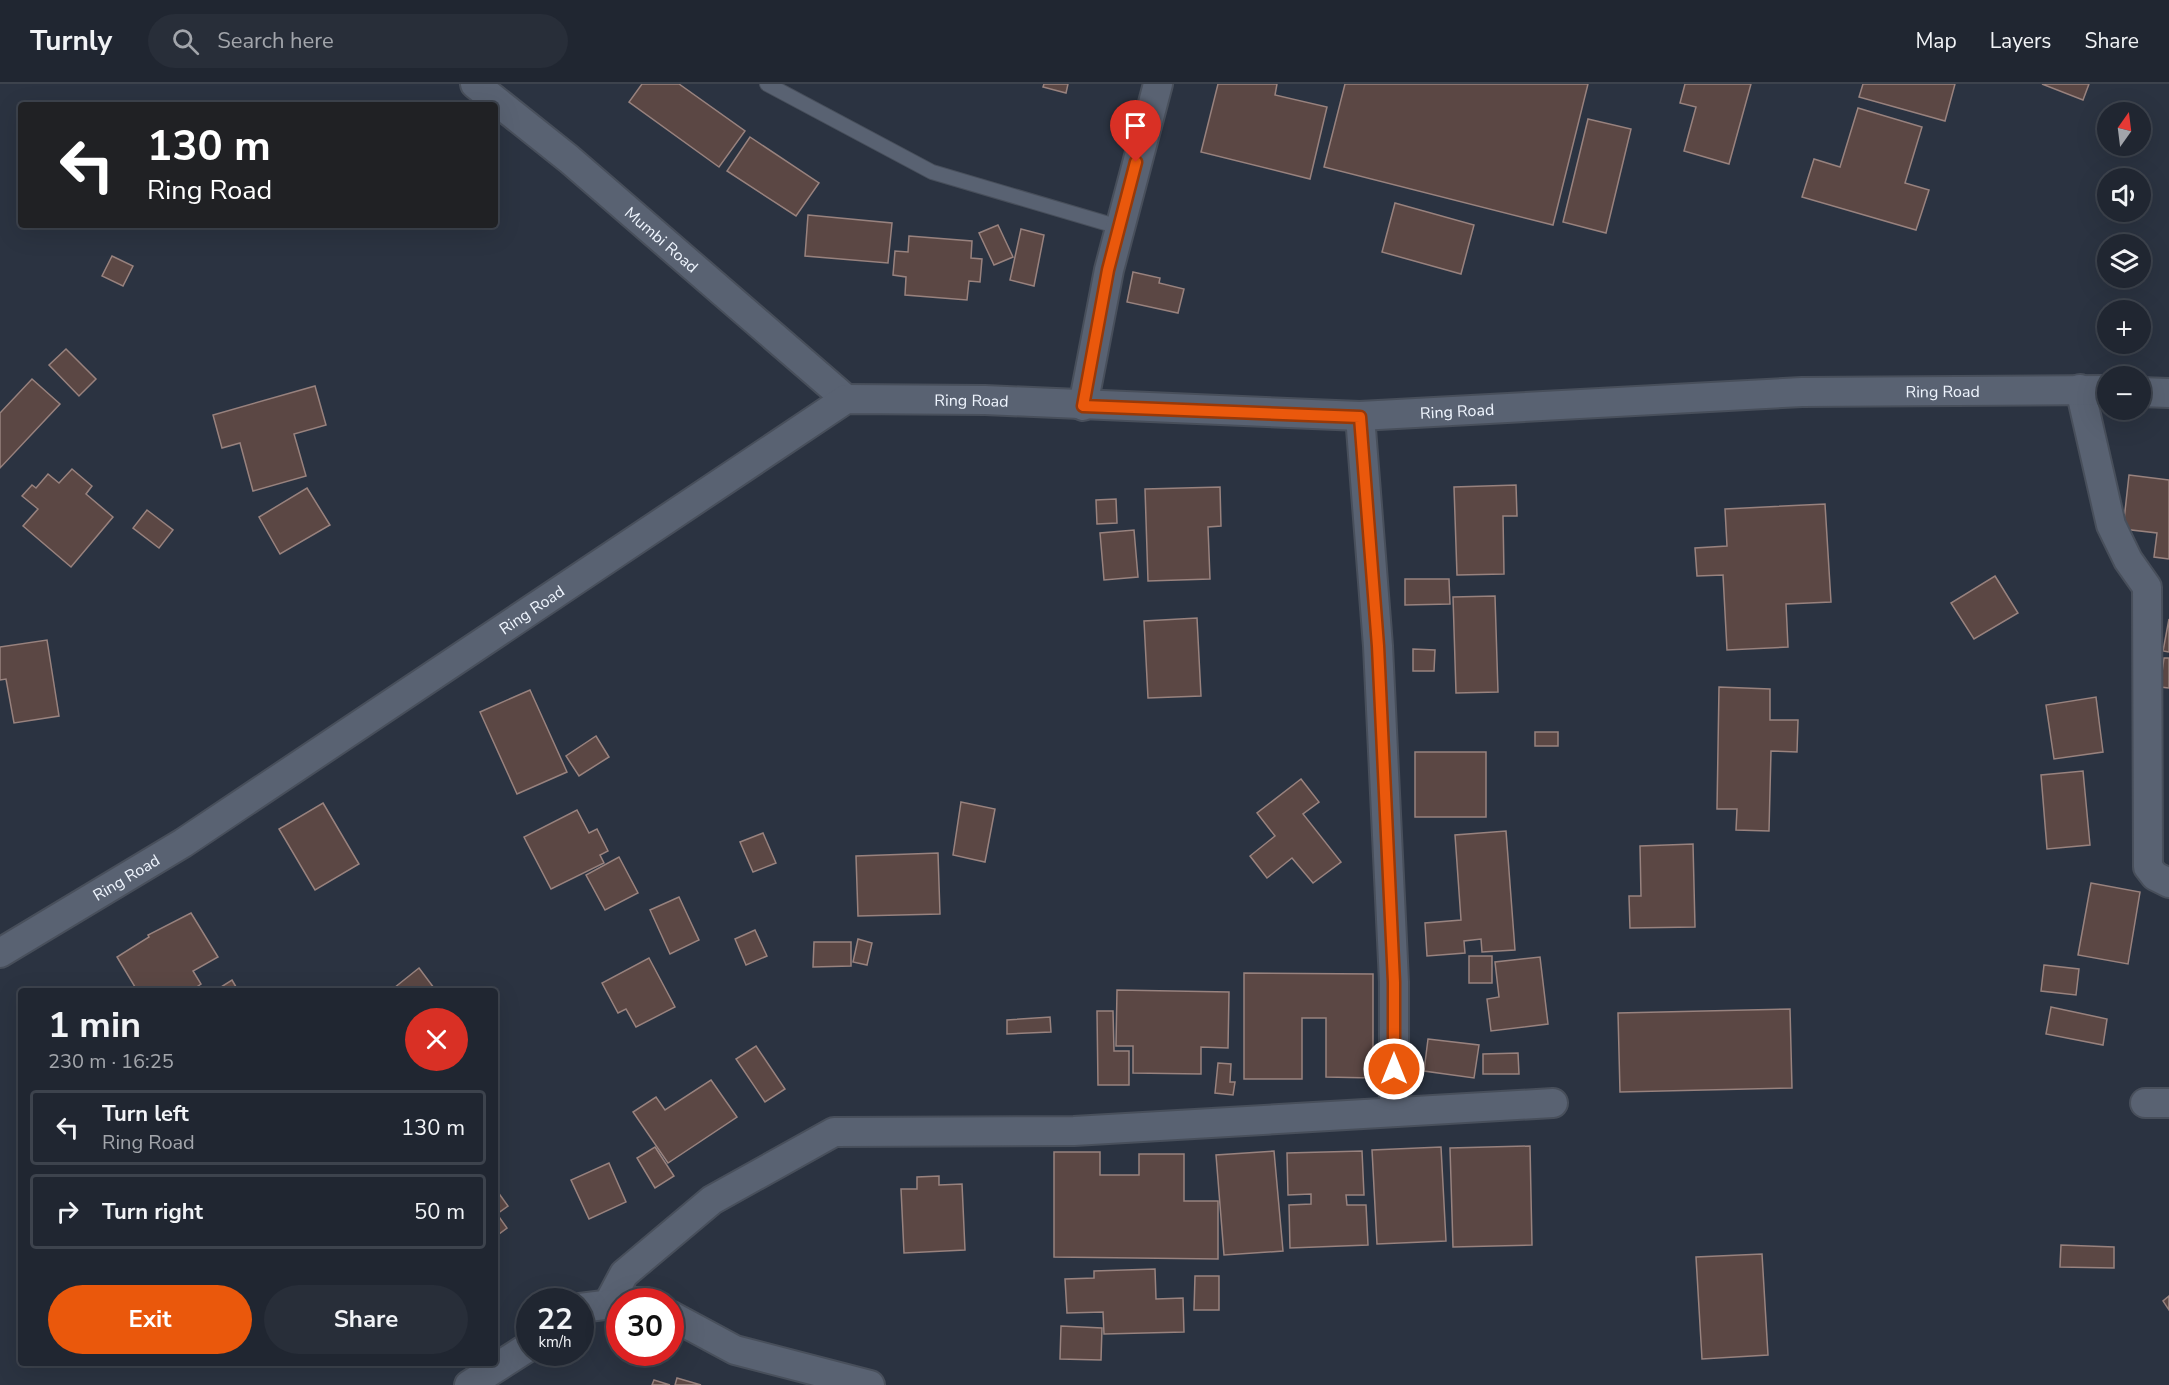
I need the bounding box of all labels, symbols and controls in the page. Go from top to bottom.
search box [148,14,568,68]
text: Turnly [30,22,112,60]
icon: search [169,25,202,58]
text: Search here [217,26,334,56]
text: Map [1915,27,1957,55]
text: Layers [1990,27,2051,55]
text: Share [2084,27,2139,55]
pin [1110,100,1161,162]
north arrow [2097,102,2151,156]
map controls [2097,102,2151,420]
icon: arrive [1119,109,1152,142]
text: 130 m [147,118,271,175]
icon: left [48,126,126,204]
button: sound [2097,168,2151,222]
text: Ring Road [147,172,272,209]
street label: Mumbi Road [620,202,703,278]
button: layers [2097,234,2151,288]
button: + [2097,300,2151,354]
button: − [2097,366,2151,420]
street label: Ring Road [1905,381,1980,403]
street label: Ring Road [934,390,1009,413]
street label: Ring Road [1419,399,1495,425]
street label: Ring Road [495,581,569,640]
street label: Ring Road [89,850,164,907]
text: 1 min [48,1001,141,1050]
button: close [405,1008,468,1071]
position arrow [1362,1037,1426,1101]
text: 230 m · 16:25 [48,1048,174,1075]
text: Turn left [102,1099,189,1129]
icon: left [51,1111,84,1144]
text: 130 m [401,1113,465,1143]
text: Ring Road [102,1129,195,1156]
icon: right [51,1195,84,1228]
text: Turn right [102,1197,203,1227]
text: 50 m [414,1197,465,1227]
button: Exit [48,1285,252,1354]
button: Share [264,1285,468,1354]
speed limit sign: 30 [606,1288,684,1366]
text: 22 [537,1299,573,1340]
text: km/h [538,1332,572,1352]

